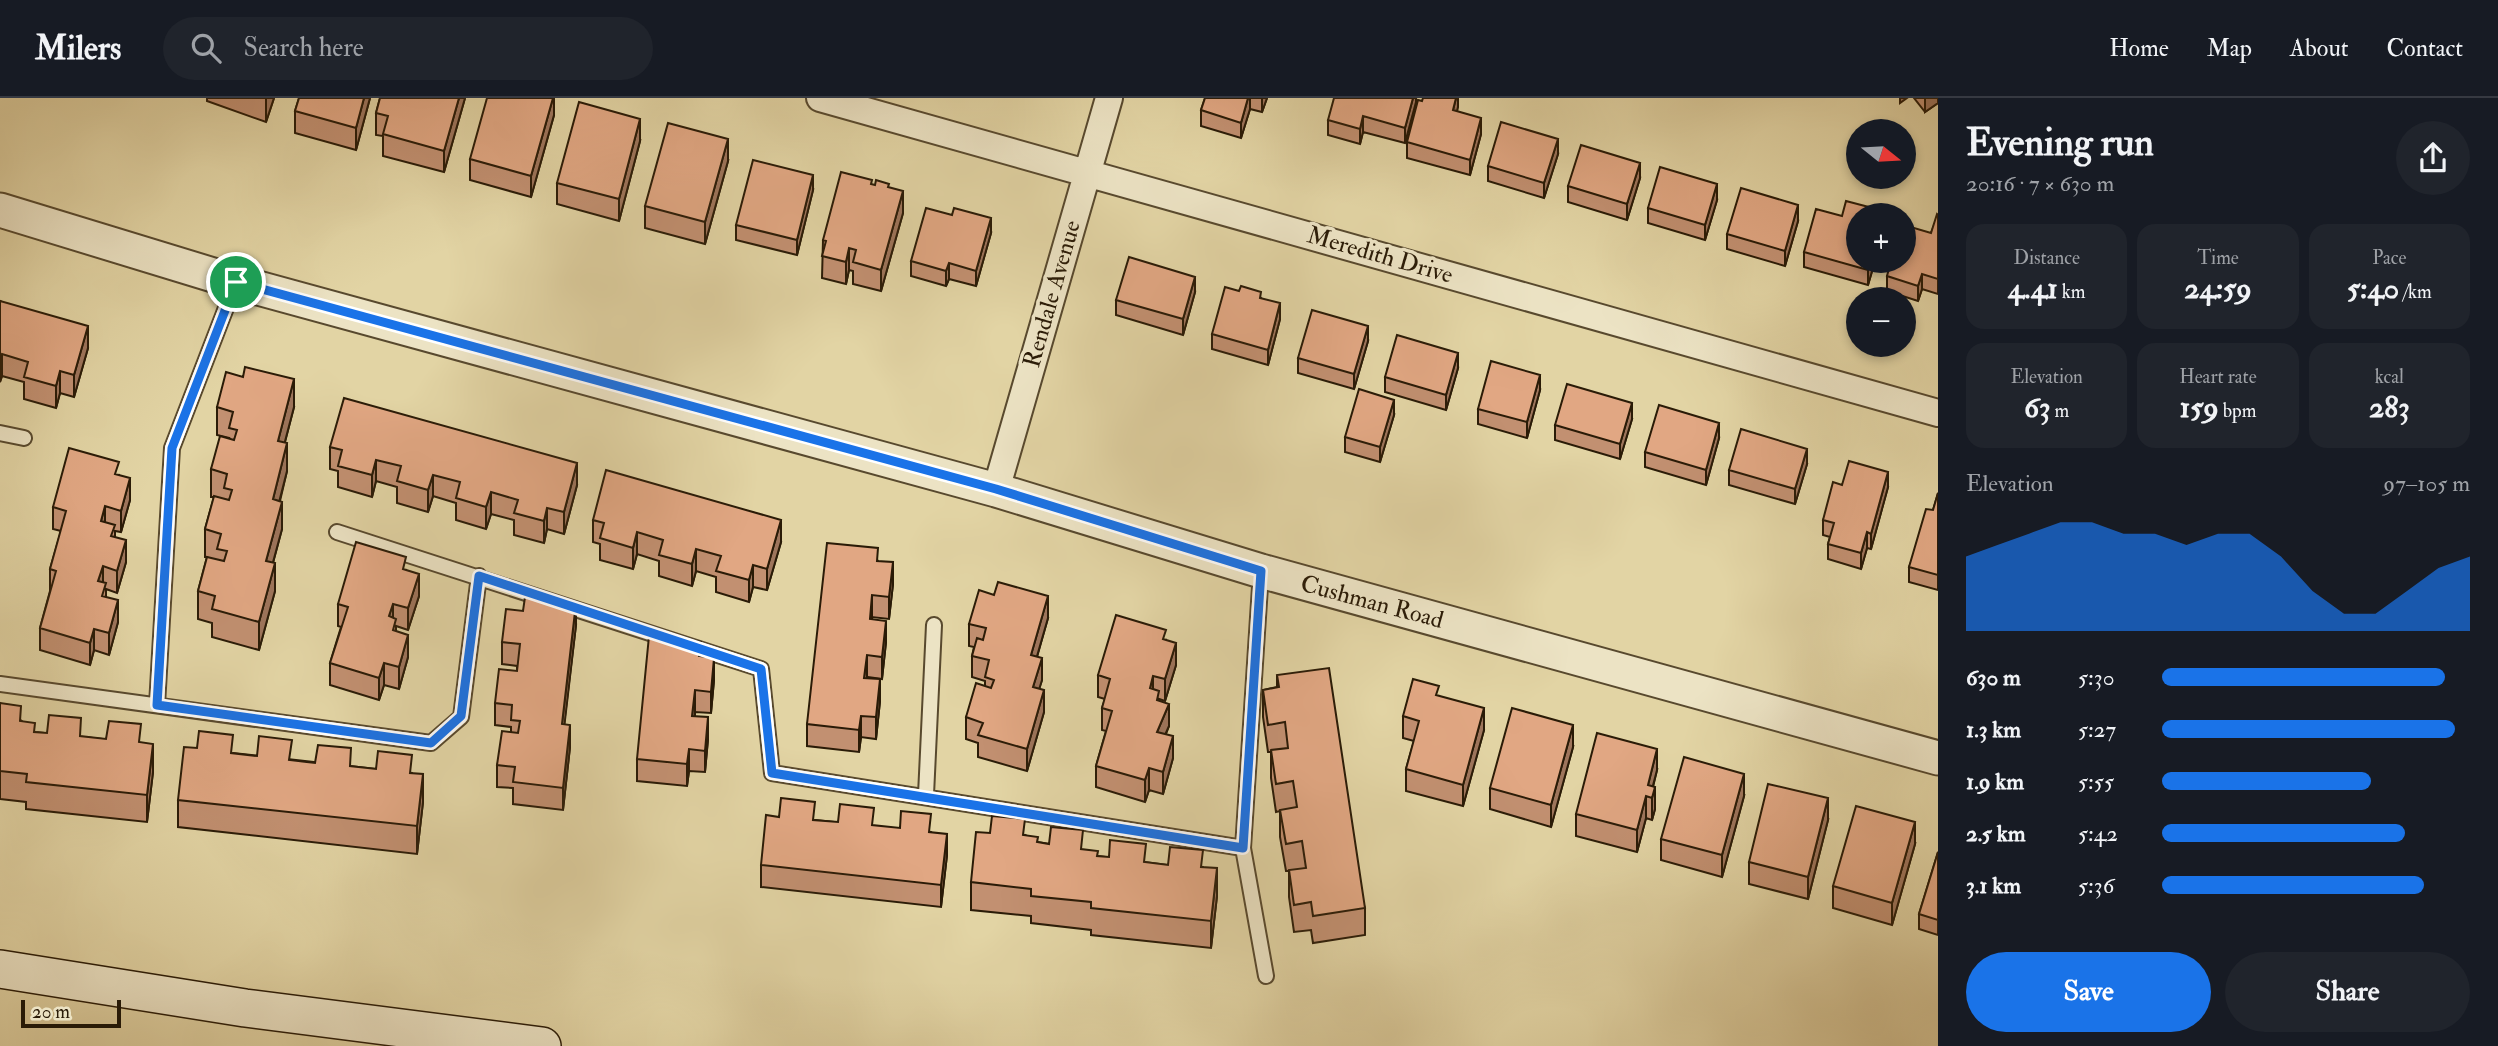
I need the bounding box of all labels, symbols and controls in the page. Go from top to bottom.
search box [163,17,653,80]
text: Milers [35,28,121,69]
icon: search [187,29,225,67]
text: Search here [243,32,364,64]
text: Home [2109,33,2169,64]
text: Map [2207,33,2252,64]
text: About [2290,33,2349,64]
text: Contact [2387,33,2463,64]
north arrow [1846,119,1916,189]
map controls [1846,119,1916,357]
text: Evening run [1966,119,2154,167]
button: share [2396,121,2470,195]
text: 20:16 · 7 × 630 m [1966,169,2114,198]
button: + [1846,203,1916,273]
street label: Rendale Avenue [1016,217,1088,371]
street label: Meredith Drive [1304,219,1456,291]
text: Distance [2013,246,2080,270]
text: Time [2197,246,2239,270]
text: Pace [2372,246,2406,270]
pin [206,252,266,312]
icon: arrive [217,263,255,301]
text: 4.41 [2008,270,2058,307]
text: 24:59 [2184,270,2252,307]
text: 5:40 [2347,270,2399,307]
text: km [2058,280,2086,304]
text: /km [2399,280,2432,304]
button: − [1846,287,1916,357]
text: Elevation [2010,365,2083,389]
text: Heart rate [2179,365,2257,389]
text: kcal [2375,365,2404,389]
text: 63 [2024,389,2051,426]
text: 159 [2180,389,2219,426]
text: 283 [2369,389,2410,426]
text: m [2051,399,2069,423]
text: bpm [2219,399,2256,423]
text: Elevation [1966,469,2054,498]
text: 97–105 m [2383,469,2470,498]
street label: Cushman Road [1297,568,1447,636]
text: 630 m [1966,663,2021,692]
text: 5:30 [2078,663,2114,692]
text: 1.3 km [1966,715,2021,744]
text: 5:27 [2078,715,2116,744]
text: 1.9 km [1966,767,2024,796]
text: 5:55 [2078,767,2114,796]
text: 2.5 km [1966,819,2026,848]
text: 5:42 [2078,819,2118,848]
text: 3.1 km [1966,871,2021,900]
text: 5:36 [2078,871,2114,900]
button: Save [1966,952,2211,1032]
button: Share [2225,952,2470,1032]
scale bar [21,997,121,1029]
text: 20 m [32,1000,70,1024]

